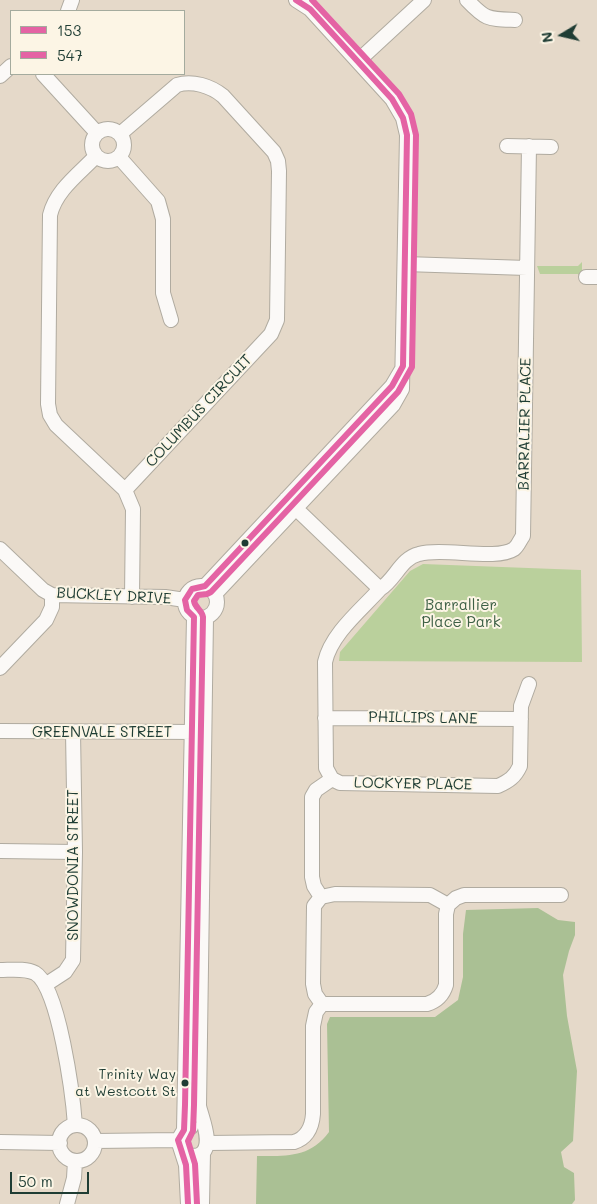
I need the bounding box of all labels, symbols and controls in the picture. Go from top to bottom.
legend [10,10,185,75]
north arrow [537,10,587,60]
text: 153 [57,20,81,40]
text: N [536,31,557,44]
text: 547 [57,45,83,65]
street label: COLUMBUS CIRCUIT [142,351,256,471]
street label: BARRALIER PLACE [515,358,535,490]
unlabelled marker [240,538,250,548]
street label: BUCKLEY DRIVE [56,584,172,608]
park label: Barrallier Place Park [421,596,501,631]
street label: PHILLIPS LANE [368,708,478,728]
street label: GREENVALE STREET [32,723,172,741]
street label: LOCKYER PLACE [354,774,472,794]
street label: SNOWDONIA STREET [64,789,82,941]
place label: Trinity Way at Westcott St [75,1067,176,1100]
marker: Trinity Way at Westcott St [180,1078,190,1088]
scale bar [12,1162,91,1194]
text: 50 m [18,1171,53,1191]

